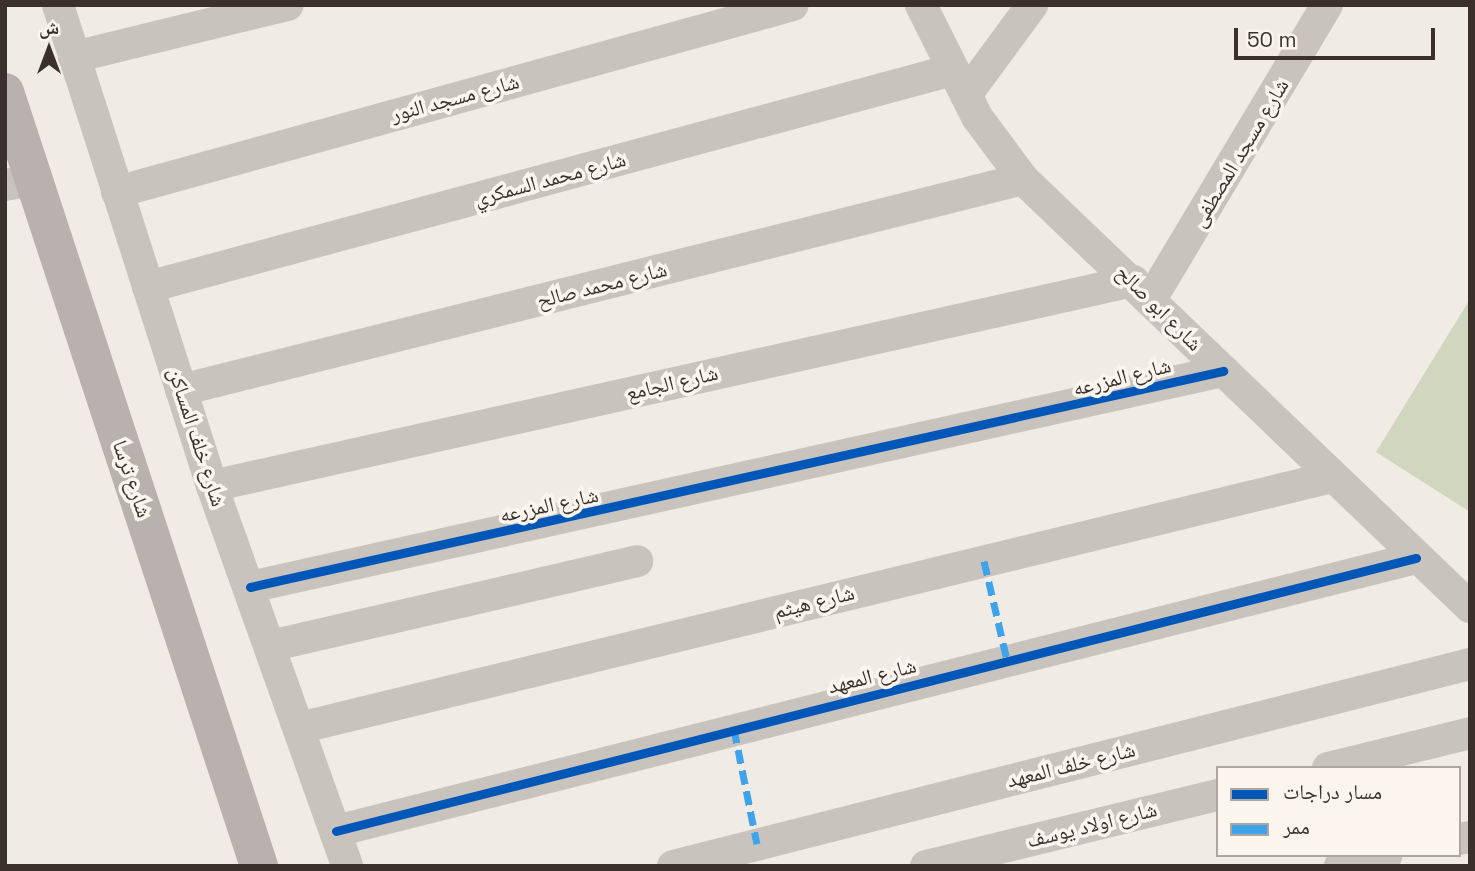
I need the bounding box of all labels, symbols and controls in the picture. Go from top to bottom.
north arrow [14,14,84,84]
scale bar [1237,14,1438,58]
text: ش [39,15,59,40]
text: 50 m [1247,26,1297,53]
street label: شارع مسجد النور [388,69,522,127]
street label: شارع مسجد المصطفى [1186,74,1294,232]
street label: شارع محمد السمكري [471,147,629,211]
street label: شارع محمد صالح [534,257,670,313]
street label: شارع ابو صالح [1111,260,1207,356]
street label: شارع المزرعه [1070,353,1174,401]
street label: شارع الجامع [624,360,720,406]
street label: شارع خلف المساكن [163,364,231,510]
street label: شارع ترسا [107,437,157,521]
street label: شارع المزرعه [497,482,601,528]
street label: شارع هيثم [771,580,857,624]
street label: شارع المعهد [825,653,919,699]
street label: شارع خلف المعهد [1004,737,1138,793]
legend [1216,766,1461,857]
text: مسار دراجات [1283,778,1382,805]
street label: شارع اولاد يوسف [1024,797,1160,853]
text: ممر [1283,813,1310,840]

